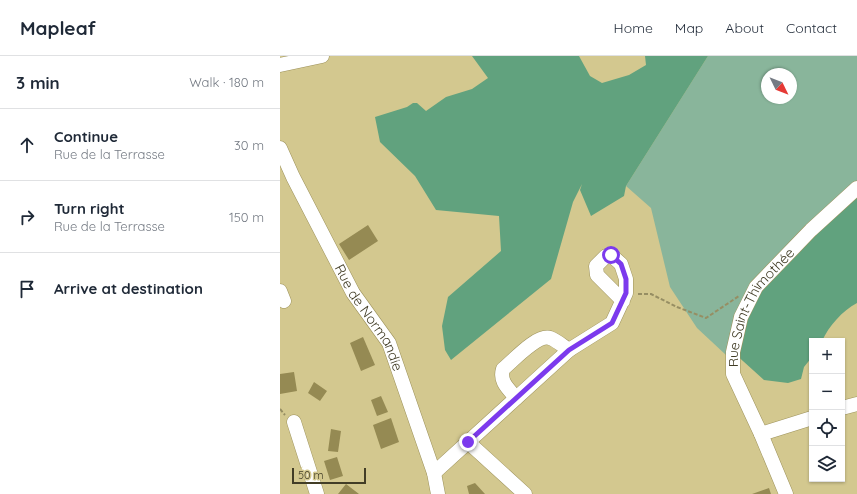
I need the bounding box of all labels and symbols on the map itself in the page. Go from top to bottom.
north arrow [761,68,797,104]
street label: Rue Saint-Thimothée [724,244,798,367]
route start [602,246,620,264]
street label: Rue de Normandie [331,261,407,373]
route end [459,433,477,451]
scale bar [292,466,366,485]

